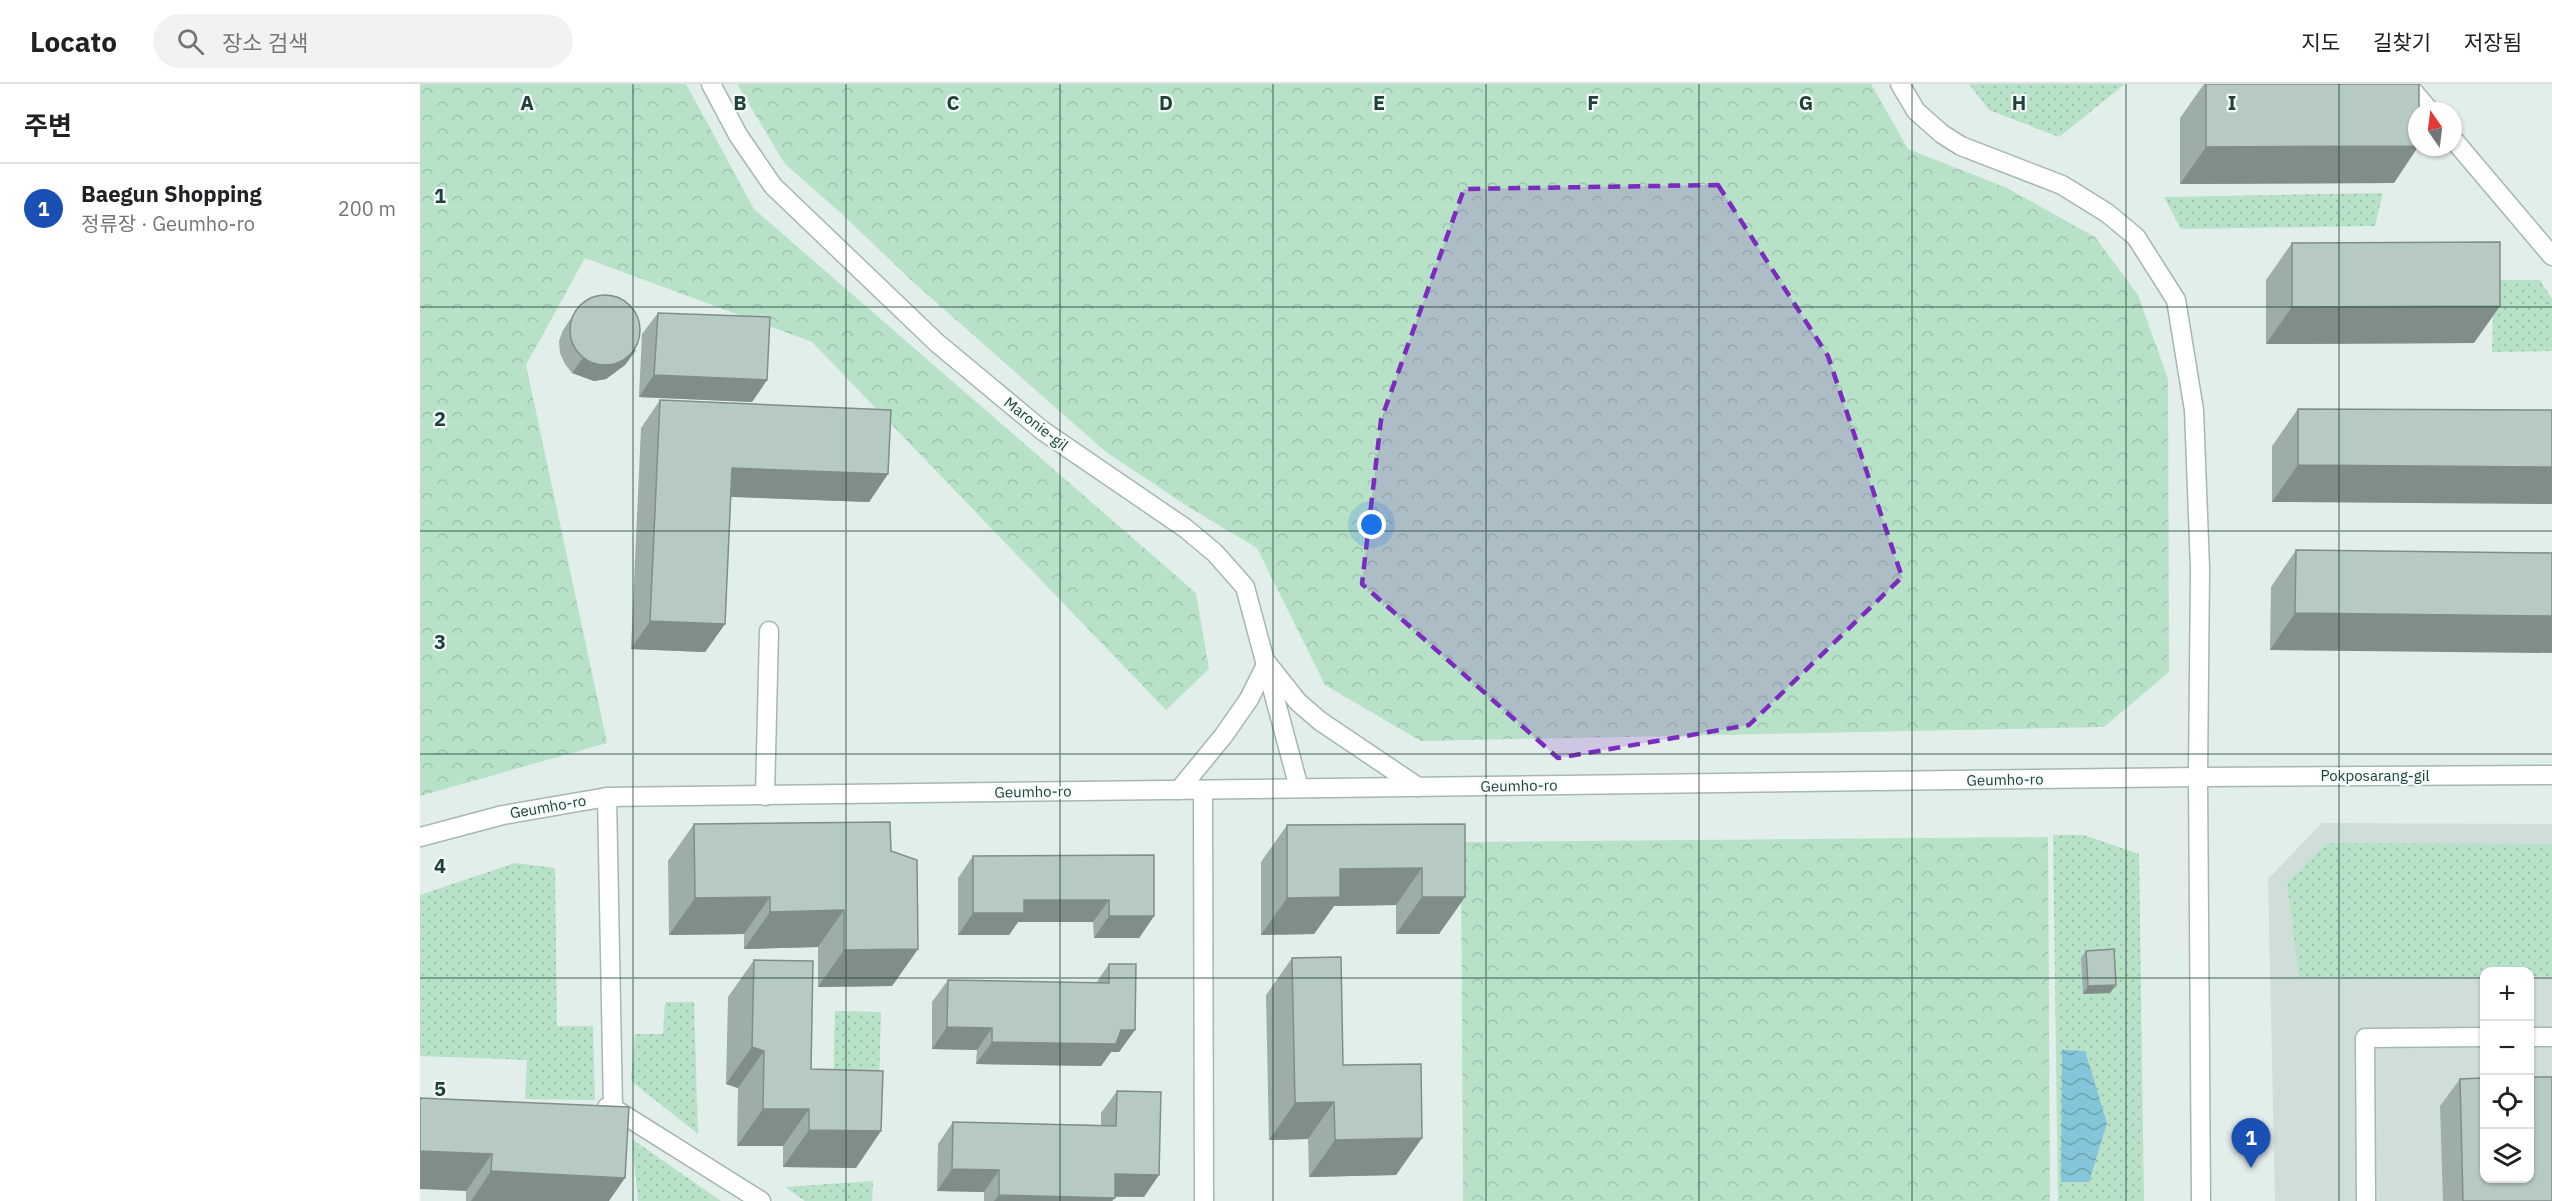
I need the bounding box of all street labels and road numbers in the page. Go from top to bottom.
street label: Maronie-gil [1000,393,1072,455]
street label: Pokposarang-gil [2320,766,2430,785]
street label: Geumho-ro [1966,769,2044,790]
street label: Geumho-ro [1480,775,1558,796]
street label: Geumho-ro [994,781,1072,802]
street label: Geumho-ro [508,790,588,823]

